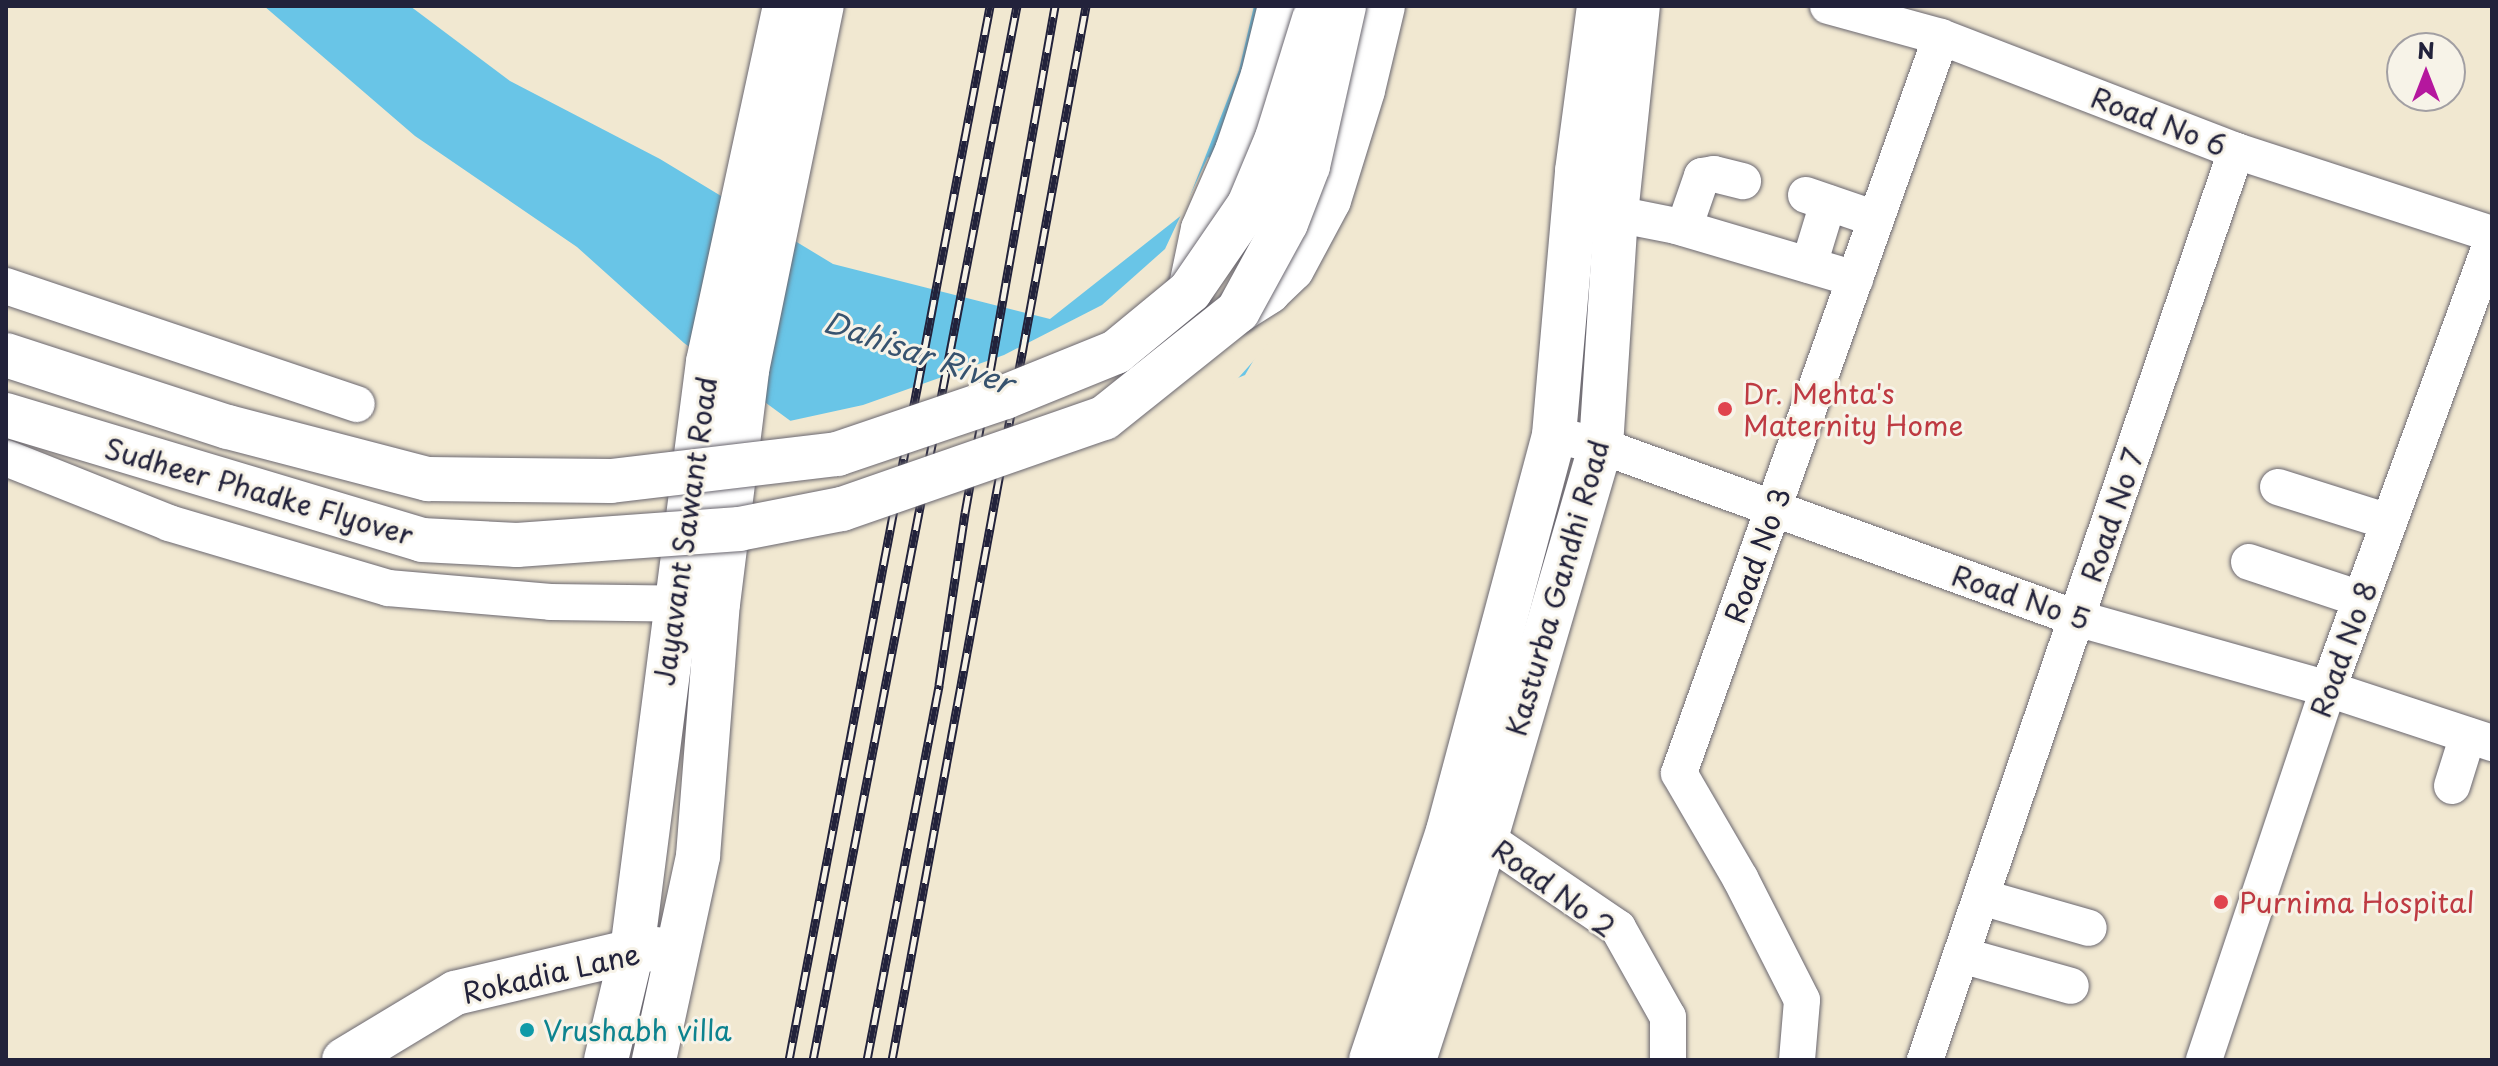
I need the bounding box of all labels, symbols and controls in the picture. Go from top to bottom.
north arrow [2386,32,2466,112]
text: N [2417,33,2435,66]
street label: Road No 6 [2086,80,2232,162]
water label: Dahisar River [820,303,1018,401]
street label: Jayavant Sawant Road [647,374,723,688]
place label: Dr. Mehta's Maternity Home [1743,376,1965,442]
marker: Dr. Mehta's Maternity Home [1714,398,1736,420]
street label: Sudheer Phadke Flyover [99,430,419,552]
street label: Kasturba Gandhi Road [1498,435,1616,741]
street label: Road No 7 [2073,444,2151,586]
street label: Road No 3 [1717,483,1797,627]
street label: Road No 5 [1949,558,2093,636]
street label: Road No 8 [2303,577,2383,721]
street label: Road No 2 [1486,832,1622,944]
place label: Purnima Hospital [2239,885,2476,919]
marker: Purnima Hospital [2210,891,2232,913]
street label: Rokadia Lane [459,936,643,1010]
place label: Vrushabh villa [543,1013,731,1047]
marker: Vrushabh villa [518,1021,536,1039]

